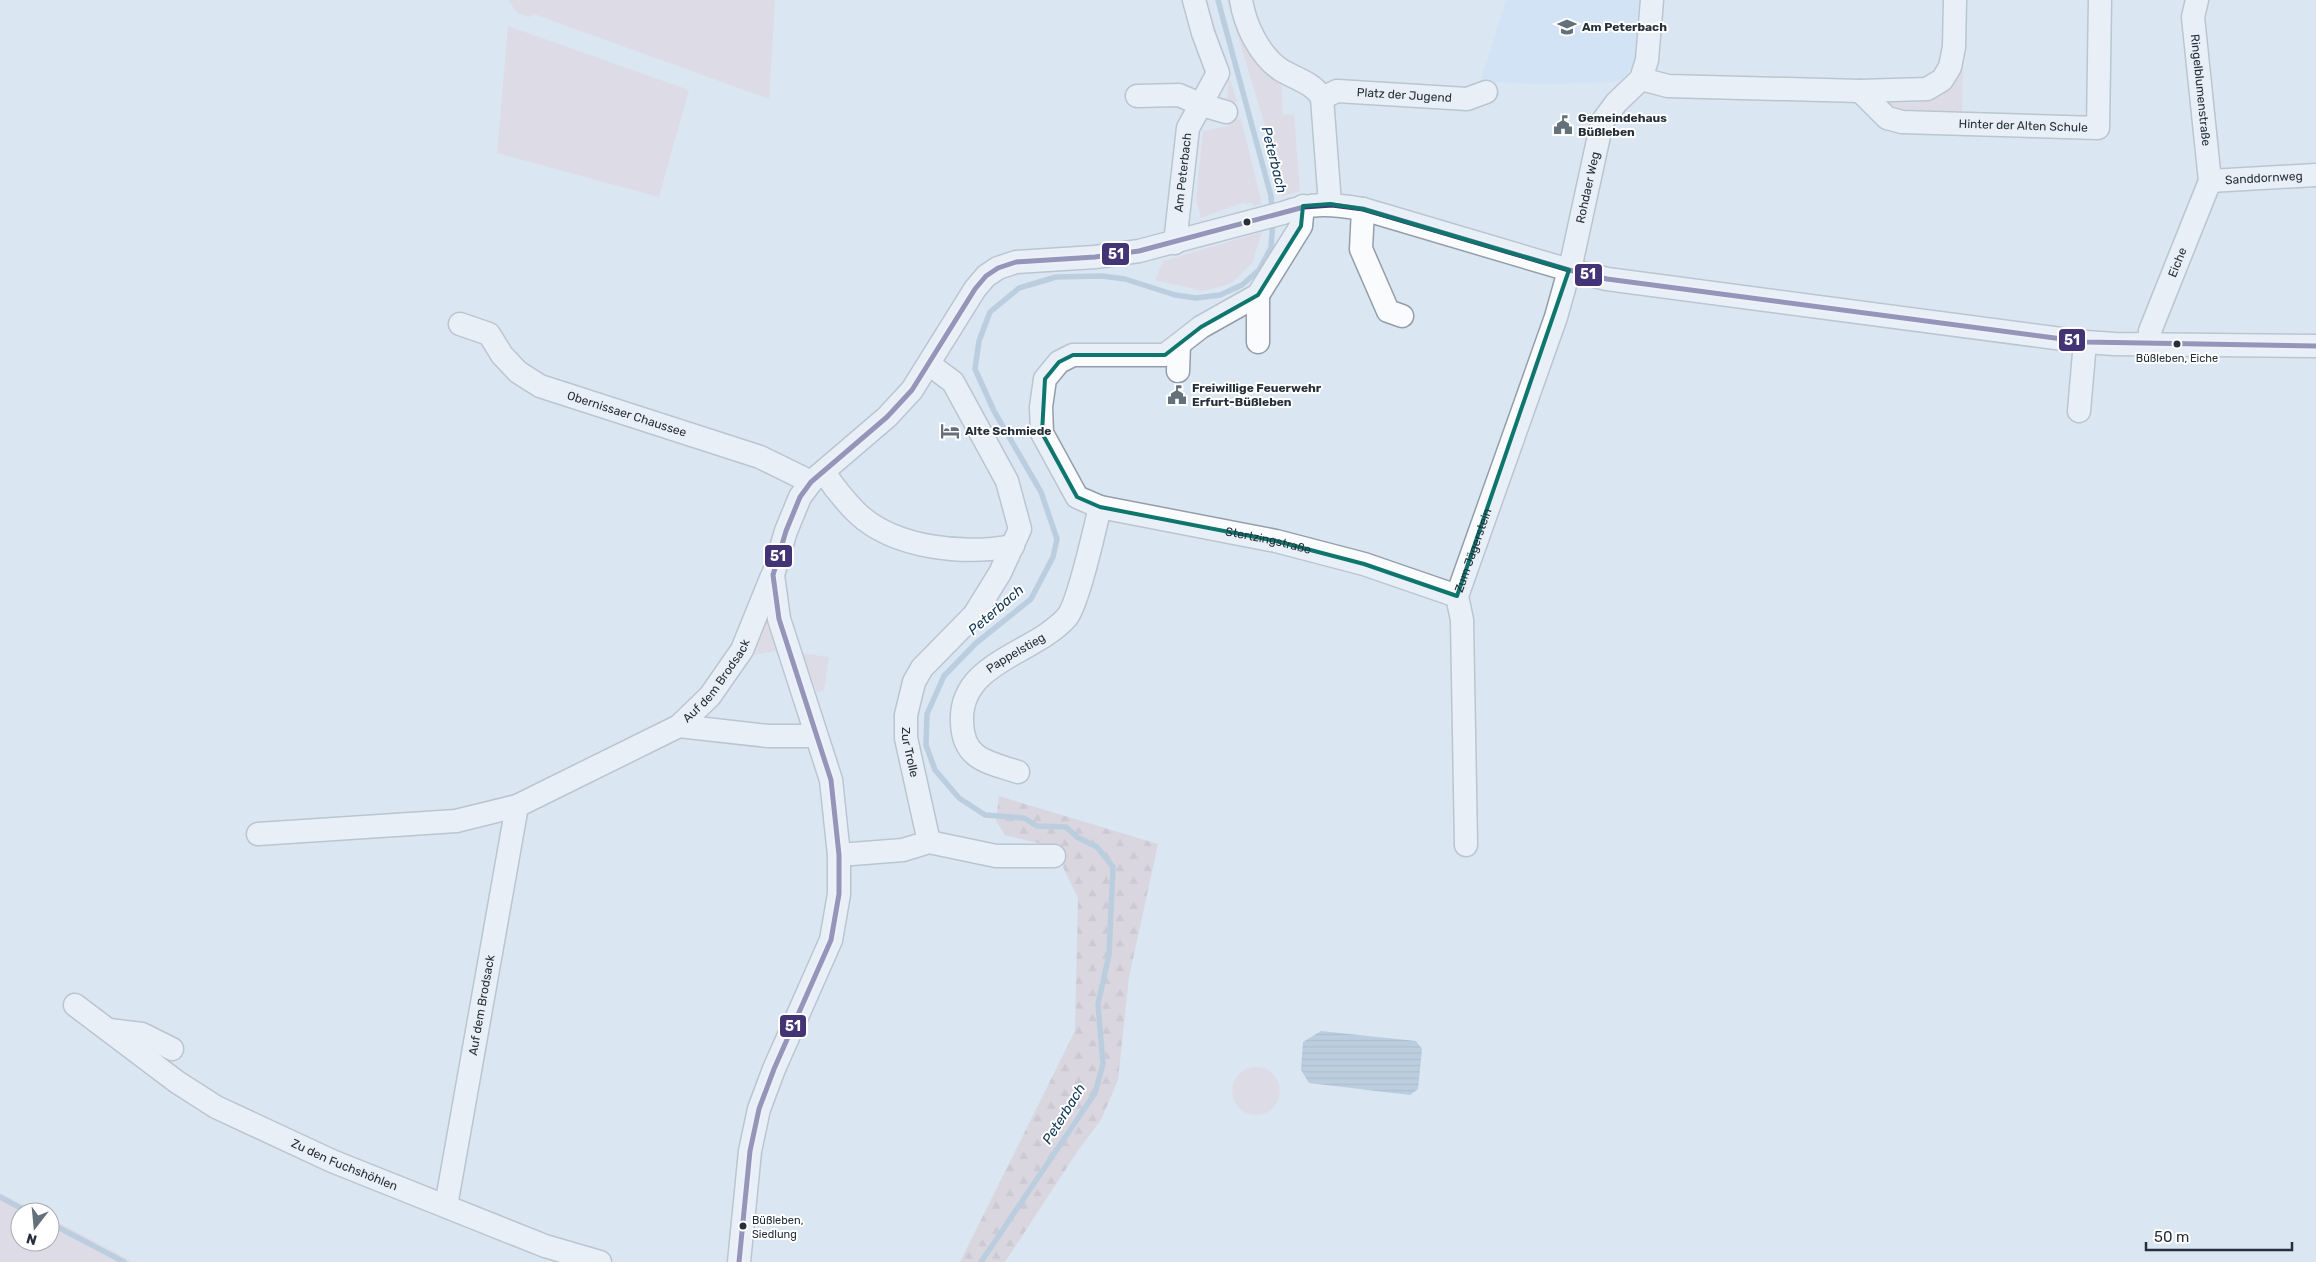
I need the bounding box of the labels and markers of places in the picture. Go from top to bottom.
school or university icon: Am Peterbach [1556,16,1578,38]
place label: Am Peterbach [1582,20,1667,34]
place label: Gemeindehaus Büßleben [1578,111,1667,139]
public building icon: Gemeindehaus Büßleben [1552,114,1574,136]
unlabelled marker [1242,217,1252,227]
marker: Büßleben, Eiche [2172,339,2182,349]
place label: Büßleben, Eiche [2136,352,2218,365]
place label: Freiwillige Feuerwehr Erfurt-Büßleben [1192,381,1322,409]
public building icon: Freiwillige Feuerwehr Erfurt-Büßleben [1166,384,1188,406]
hotel icon: Alte Schmiede [939,420,961,442]
place label: Alte Schmiede [965,424,1051,438]
place label: Büßleben, Siedlung [752,1214,804,1241]
marker: Büßleben, Siedlung [738,1221,748,1231]

